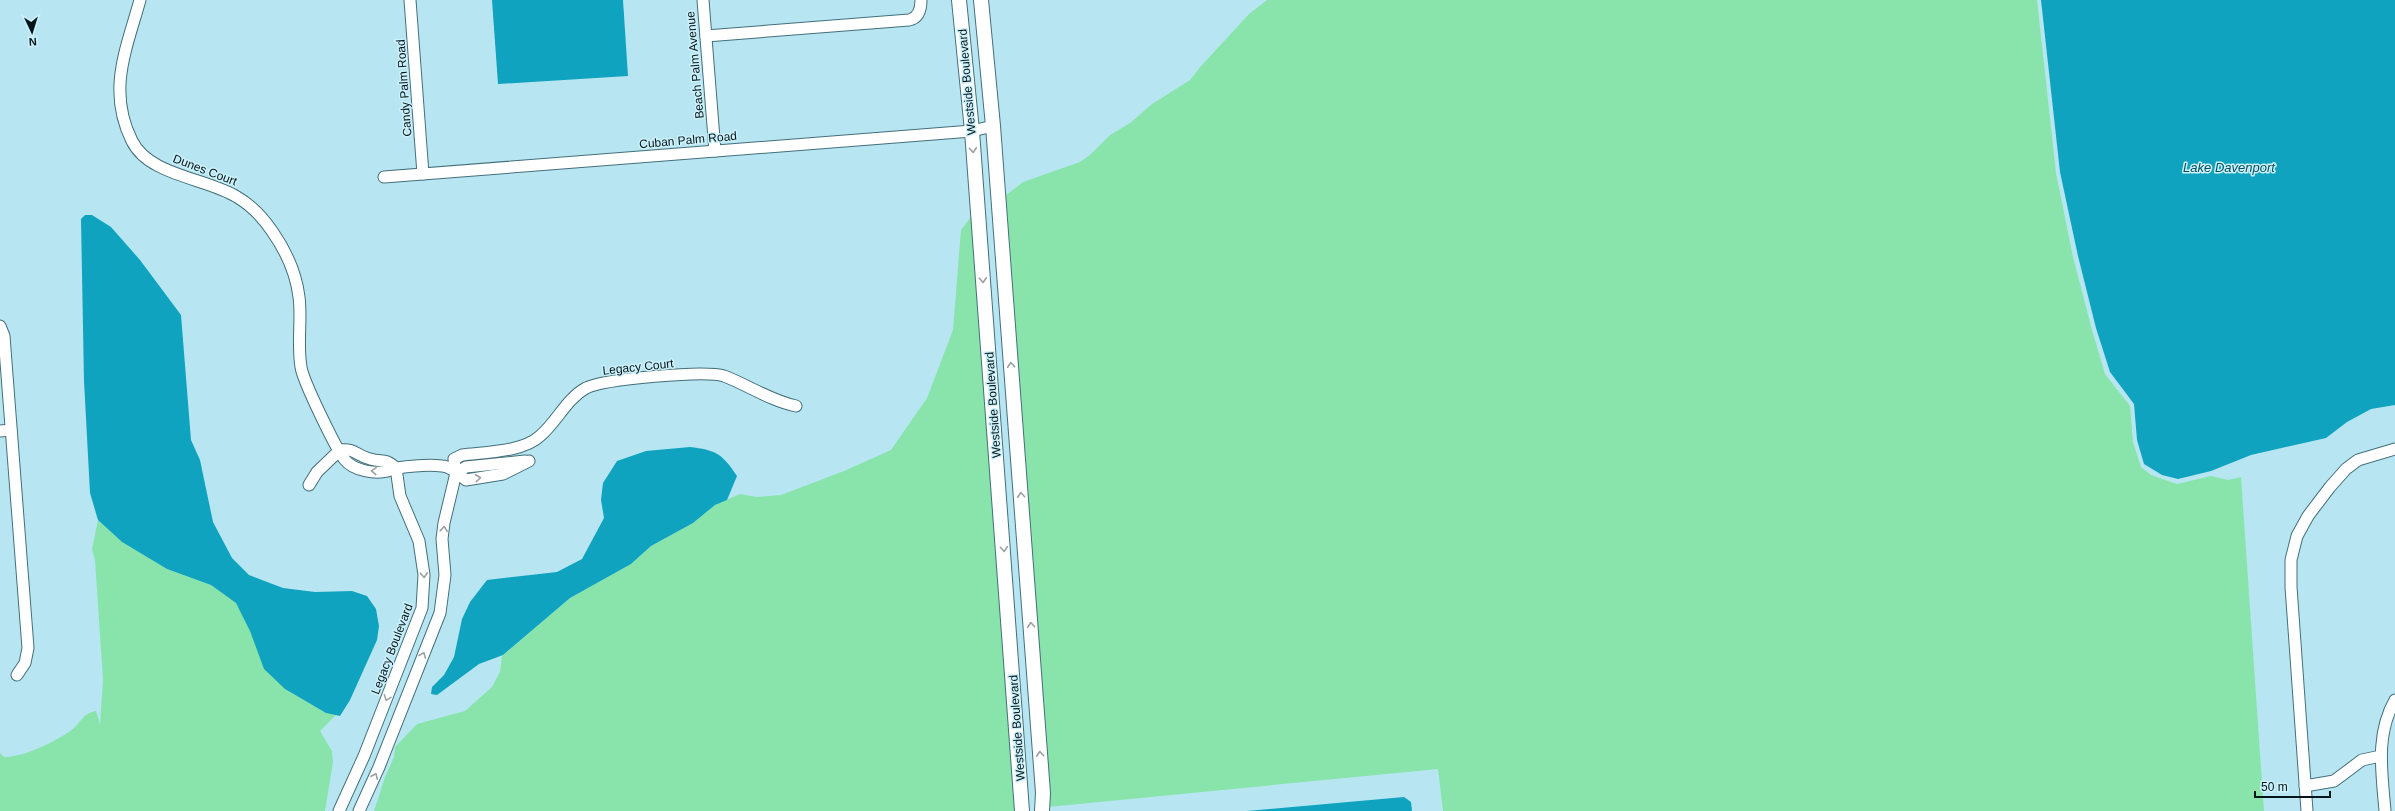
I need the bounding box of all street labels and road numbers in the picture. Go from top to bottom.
street label: Beach Palm Avenue [683,10,707,119]
street label: Westside Boulevard [955,28,979,136]
street label: Candy Palm Road [394,39,414,137]
street label: Cuban Palm Road [639,129,737,151]
street label: Dunes Court [171,151,240,189]
street label: Westside Boulevard [982,351,1004,459]
street label: Legacy Court [602,356,675,378]
street label: Legacy Boulevard [368,602,416,696]
street label: Westside Boulevard [1006,674,1028,782]

